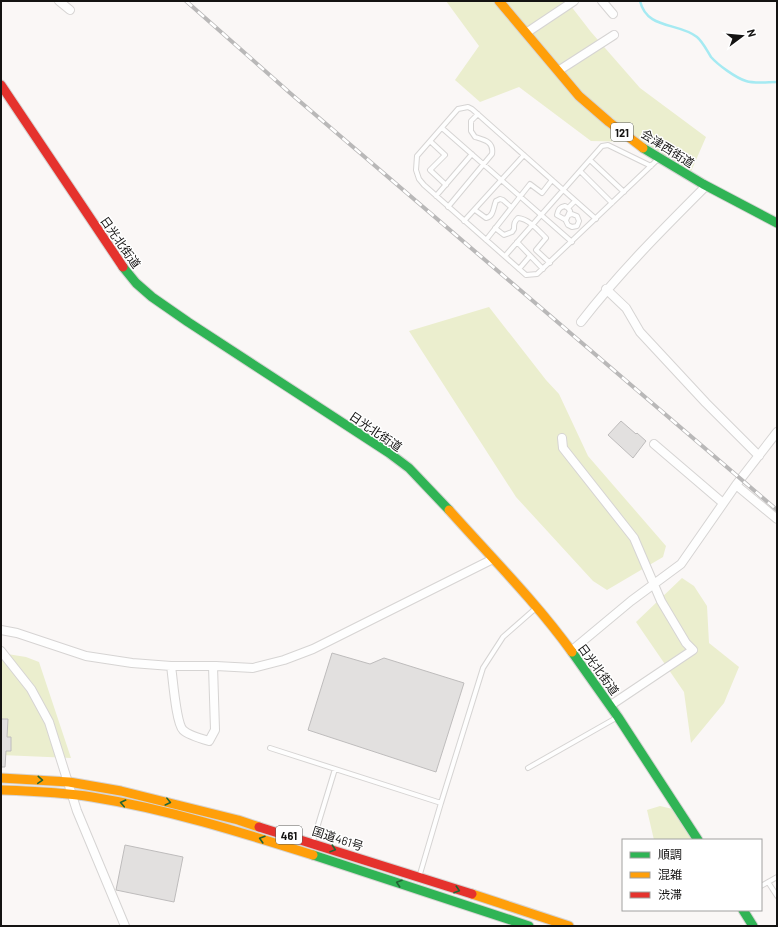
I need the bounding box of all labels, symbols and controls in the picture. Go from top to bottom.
north arrow [722,16,762,56]
text: N [745,28,759,38]
road number: 121 [611,123,633,141]
street label: 会津西街道 [639,126,697,170]
street label: 日光北街道 [98,213,144,271]
street label: 日光北街道 [347,408,405,454]
street label: 日光北街道 [576,641,622,697]
one-way arrow [37,776,43,785]
one-way arrow [164,797,171,806]
one-way arrow [119,799,126,808]
street label: 国道461号 [311,823,365,853]
road number: 461 [276,826,302,844]
one-way arrow [259,835,266,844]
legend [622,839,762,911]
one-way arrow [330,845,337,853]
text: 順調 [658,847,682,861]
text: 混雑 [658,867,682,881]
one-way arrow [396,880,403,888]
one-way arrow [453,885,460,893]
text: 渋滞 [658,887,682,901]

